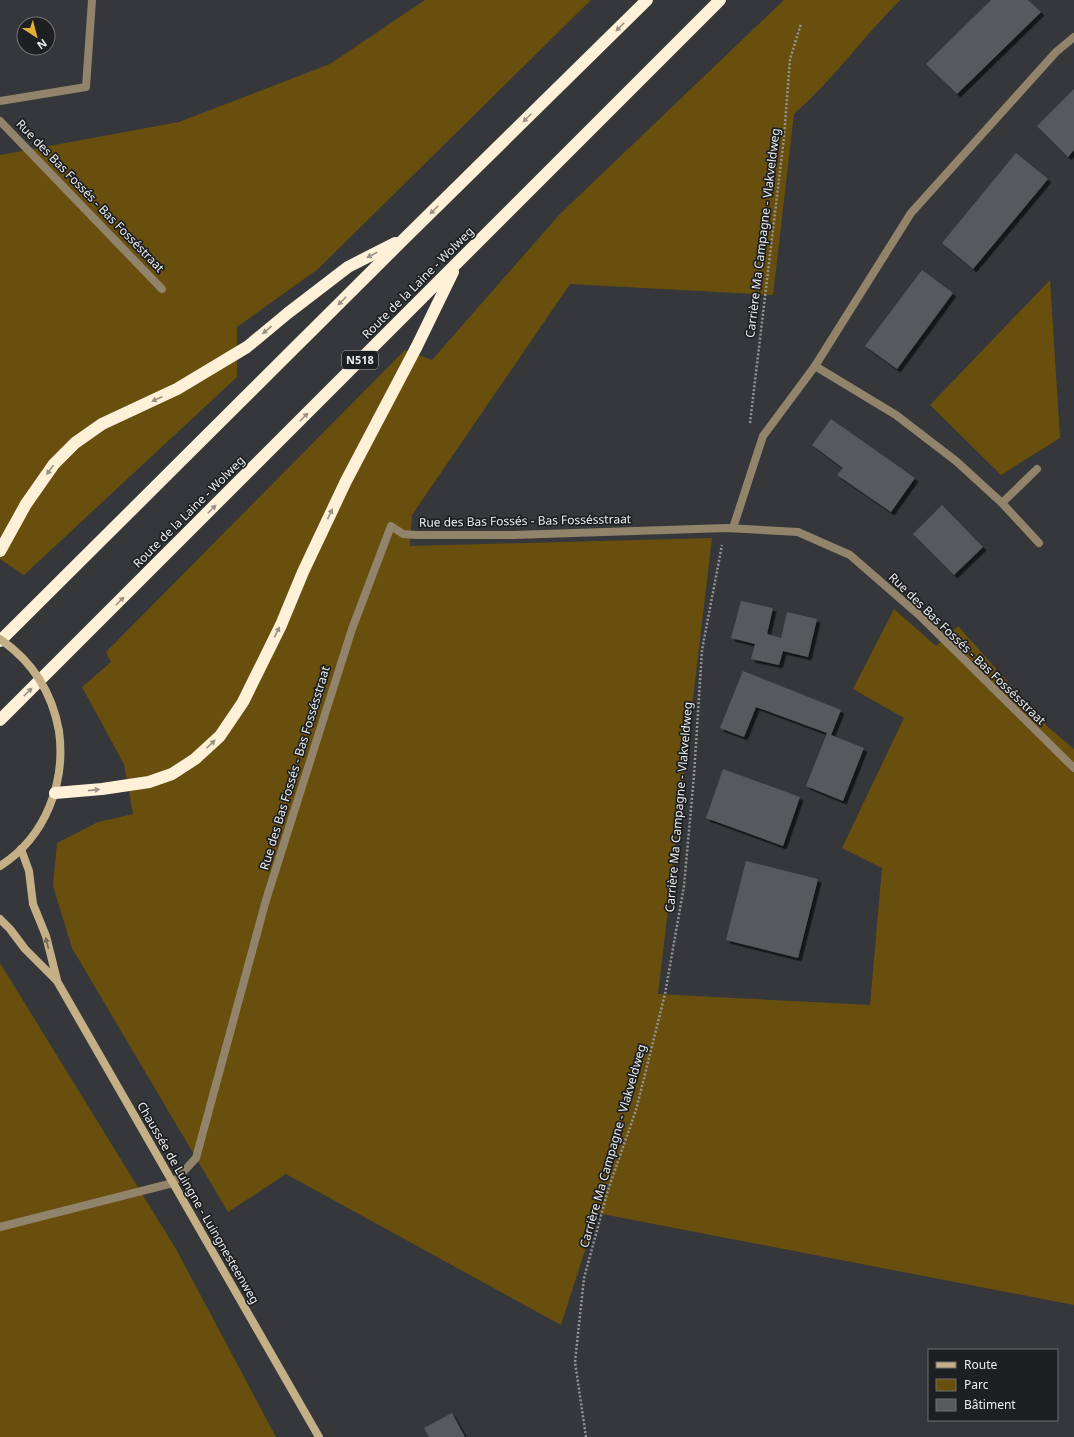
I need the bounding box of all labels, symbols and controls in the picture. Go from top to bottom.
north arrow [16,16,56,56]
one-way arrow [615,22,625,32]
text: N [34,36,50,53]
one-way arrow [522,114,532,123]
street label: Rue des Bas Fossés - Bas Fosséstraat [13,115,169,276]
street label: Carrière Ma Campagne - Vlakveldweg [741,127,784,339]
one-way arrow [429,205,439,214]
street label: Route de la Laine - Wolweg [358,223,477,342]
one-way arrow [366,252,378,258]
one-way arrow [337,296,347,306]
one-way arrow [261,326,272,335]
road number: N518 [342,351,378,369]
one-way arrow [151,396,162,402]
one-way arrow [299,412,309,422]
street label: Route de la Laine - Wolweg [129,452,248,571]
one-way arrow [46,464,54,475]
one-way arrow [207,504,217,514]
one-way arrow [327,508,333,520]
street label: Rue des Bas Fossés - Bas Fossésstraat [419,510,632,531]
street label: Rue des Bas Fossés - Bas Fossésstraat [885,569,1050,729]
one-way arrow [115,596,125,606]
one-way arrow [274,627,280,638]
street label: Rue des Bas Fossés - Bas Fossésstraat [255,663,334,872]
one-way arrow [23,687,33,697]
street label: Carrière Ma Campagne - Vlakveldweg [661,701,696,913]
one-way arrow [206,739,216,749]
one-way arrow [88,786,100,793]
one-way arrow [44,937,50,949]
street label: Carrière Ma Campagne - Vlakveldweg [575,1042,650,1250]
street label: Chaussée de Luingne - Luingnesteenweg [133,1099,264,1307]
legend [928,1349,1058,1421]
text: Route [964,1356,997,1373]
text: Parc [964,1376,989,1393]
text: Bâtiment [964,1396,1016,1413]

